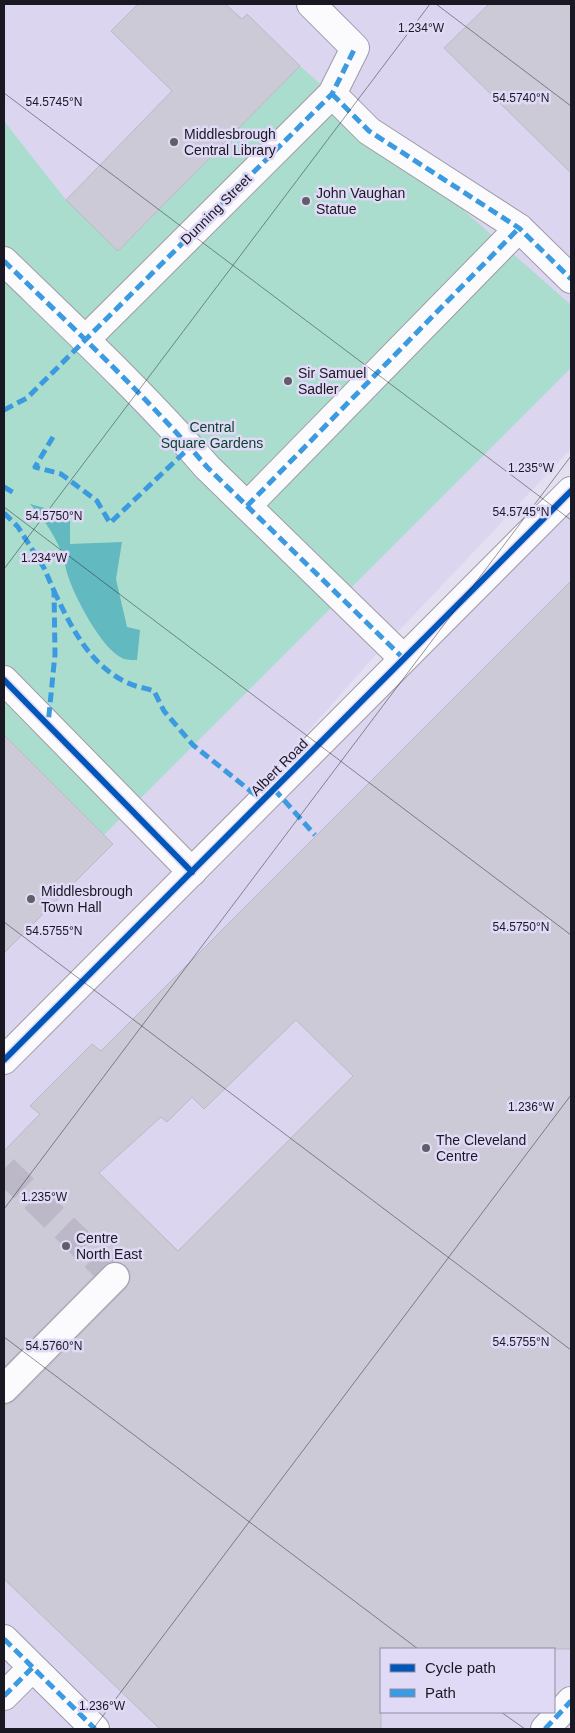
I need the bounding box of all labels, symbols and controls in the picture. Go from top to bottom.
text: 1.234°W [398,21,445,35]
text: 54.5740°N [493,91,549,105]
text: 54.5745°N [26,95,82,109]
place label: Middlesbrough Central Library [184,126,276,158]
marker: Middlesbrough Central Library [168,136,180,148]
street label: Dunning Street [177,170,255,248]
place label: John Vaughan Statue [316,185,405,217]
marker: John Vaughan Statue [300,195,312,207]
place label: Sir Samuel Sadler [298,365,366,397]
marker: Sir Samuel Sadler [282,375,294,387]
park label: Central Square Gardens [161,419,263,451]
text: 1.235°W [508,461,555,475]
text: 54.5745°N [493,505,549,519]
text: 54.5750°N [26,509,82,523]
text: 1.234°W [21,551,68,565]
street label: Albert Road [247,735,311,799]
place label: Middlesbrough Town Hall [41,883,133,915]
marker: Middlesbrough Town Hall [25,893,37,905]
text: 54.5750°N [493,920,549,934]
text: 54.5755°N [26,924,82,938]
text: 1.236°W [508,1100,555,1114]
place label: The Cleveland Centre [436,1132,526,1164]
marker: The Cleveland Centre [420,1142,432,1154]
text: 1.235°W [21,1190,68,1204]
place label: Centre North East [76,1230,142,1262]
marker: Centre North East [60,1240,72,1252]
text: 54.5755°N [493,1335,549,1349]
text: 54.5760°N [26,1339,82,1353]
legend [380,1648,555,1713]
text: Cycle path [425,1659,496,1676]
text: Path [425,1684,456,1701]
text: 1.236°W [79,1699,126,1713]

